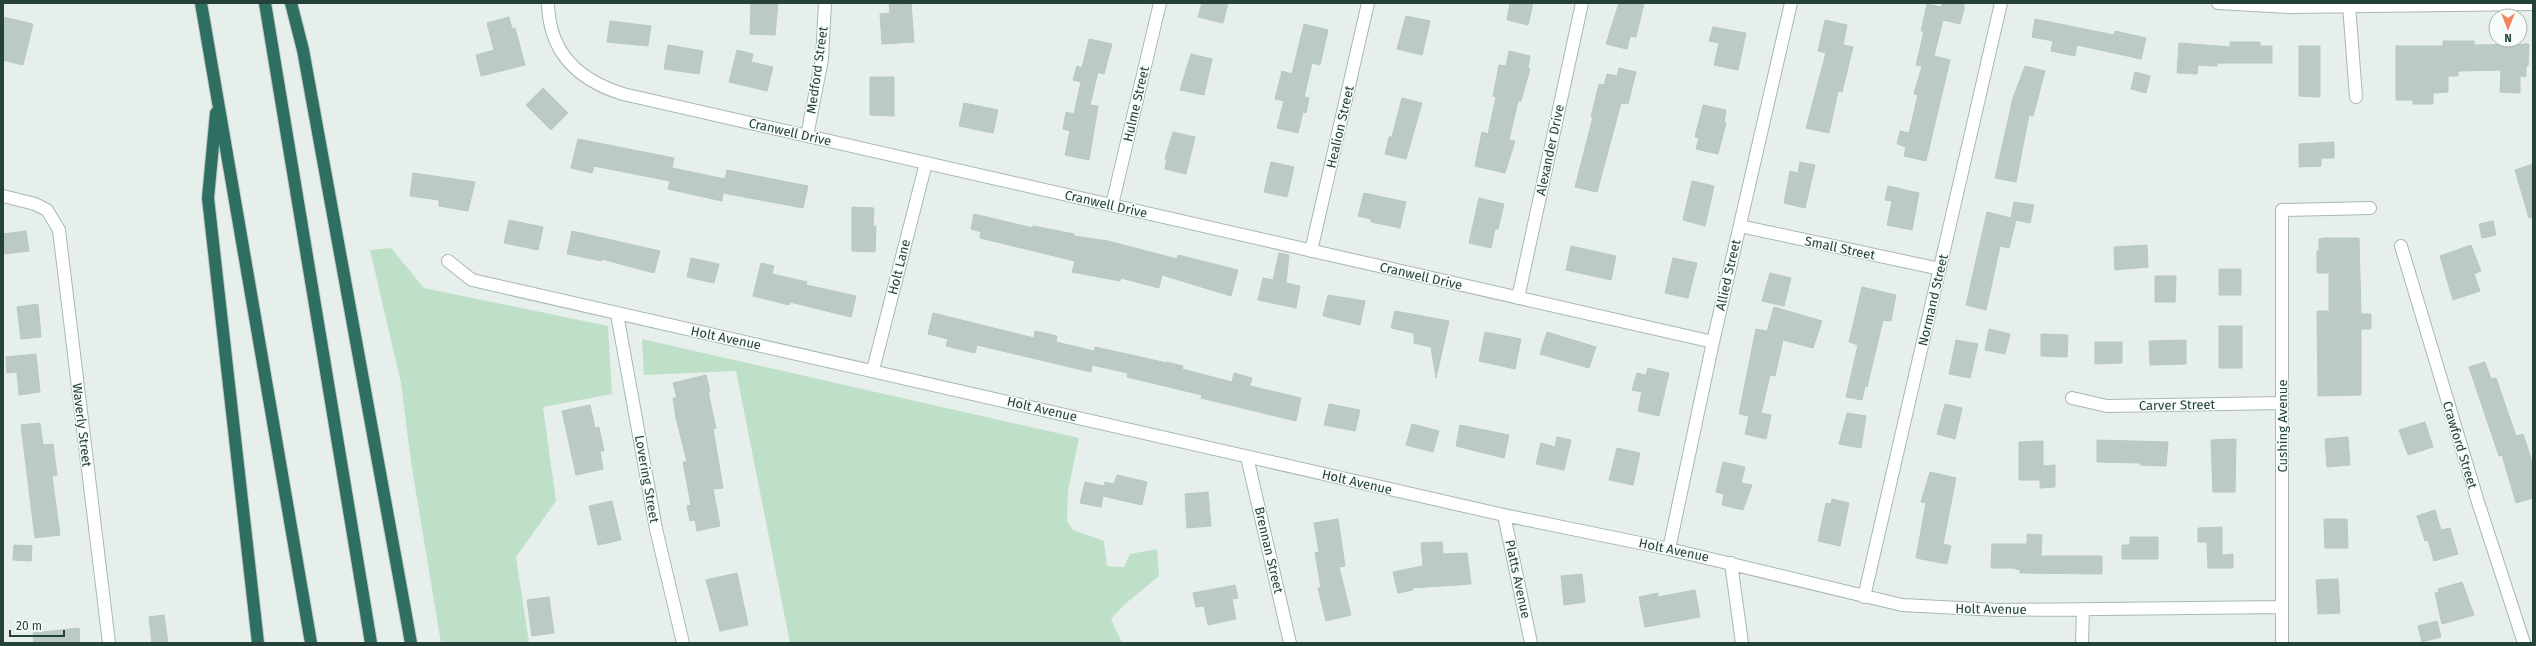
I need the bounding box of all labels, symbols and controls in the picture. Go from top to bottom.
north arrow [2488,8,2528,48]
street label: Medford Street [803,25,831,115]
text: N [2504,31,2512,44]
street label: Hulme Street [1120,64,1152,143]
street label: Healion Street [1323,84,1357,170]
street label: Alexander Drive [1533,103,1567,197]
street label: Cranwell Drive [747,115,833,149]
street label: Cranwell Drive [1063,187,1149,221]
street label: Small Street [1803,233,1877,263]
street label: Holt Lane [885,238,913,296]
street label: Allied Street [1713,238,1744,312]
street label: Normand Street [1915,252,1951,347]
street label: Cranwell Drive [1378,259,1464,293]
street label: Holt Avenue [689,323,763,353]
street label: Cushing Avenue [2275,380,2290,472]
street label: Waverly Street [69,382,95,468]
street label: Holt Avenue [1005,394,1079,424]
street label: Carver Street [2139,397,2216,413]
street label: Crawford Street [2440,399,2481,491]
street label: Lovering Street [632,434,662,524]
street label: Holt Avenue [1320,467,1394,497]
street label: Brennan Street [1252,505,1286,595]
street label: Holt Avenue [1637,535,1711,565]
street label: Platts Avenue [1502,538,1534,620]
street label: Holt Avenue [1955,601,2027,617]
scale bar [10,612,64,638]
text: 20 m [16,619,42,633]

